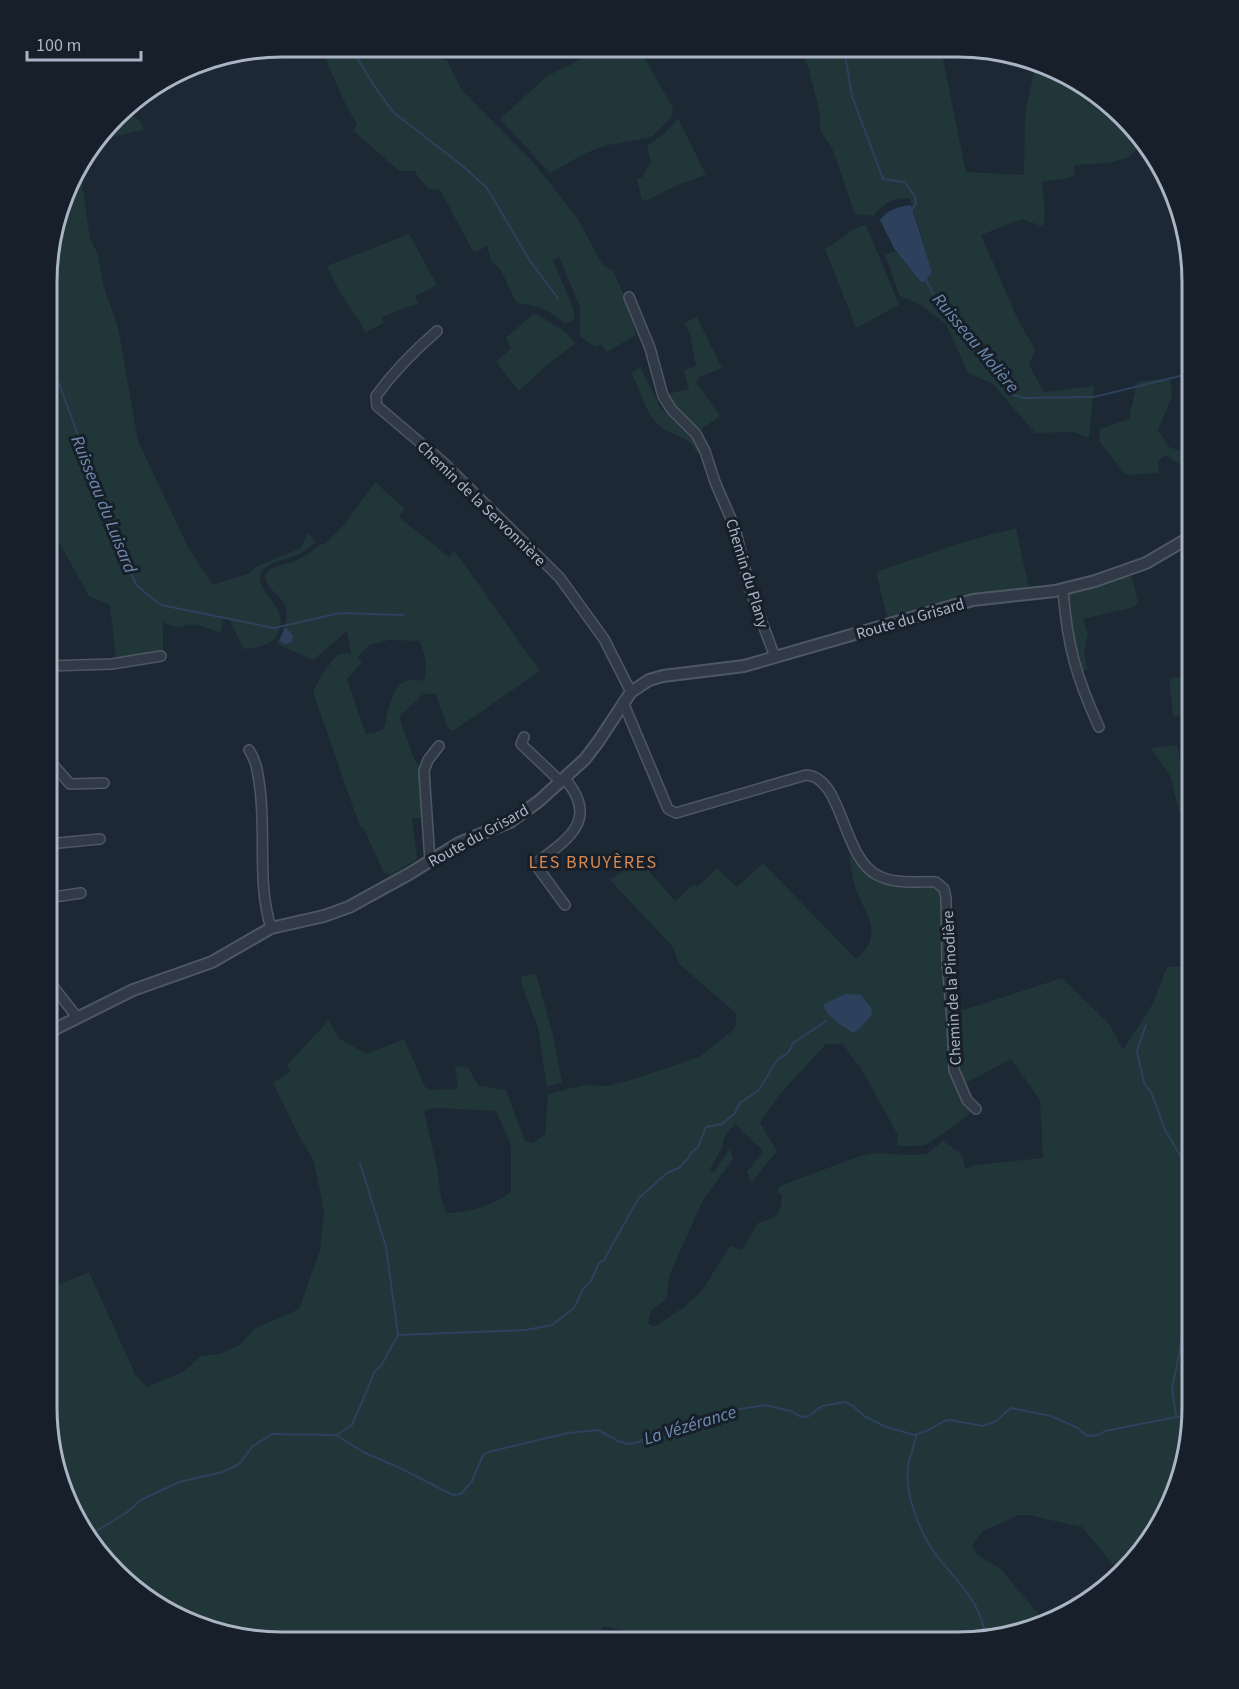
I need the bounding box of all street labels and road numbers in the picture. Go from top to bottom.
street label: Chemin de la Servonnière [412,436,551,571]
street label: Chemin du Plany [720,516,774,631]
street label: Route du Grisard [853,593,967,645]
street label: Route du Grisard [424,799,533,873]
street label: Chemin de la Pinodière [937,910,967,1066]

